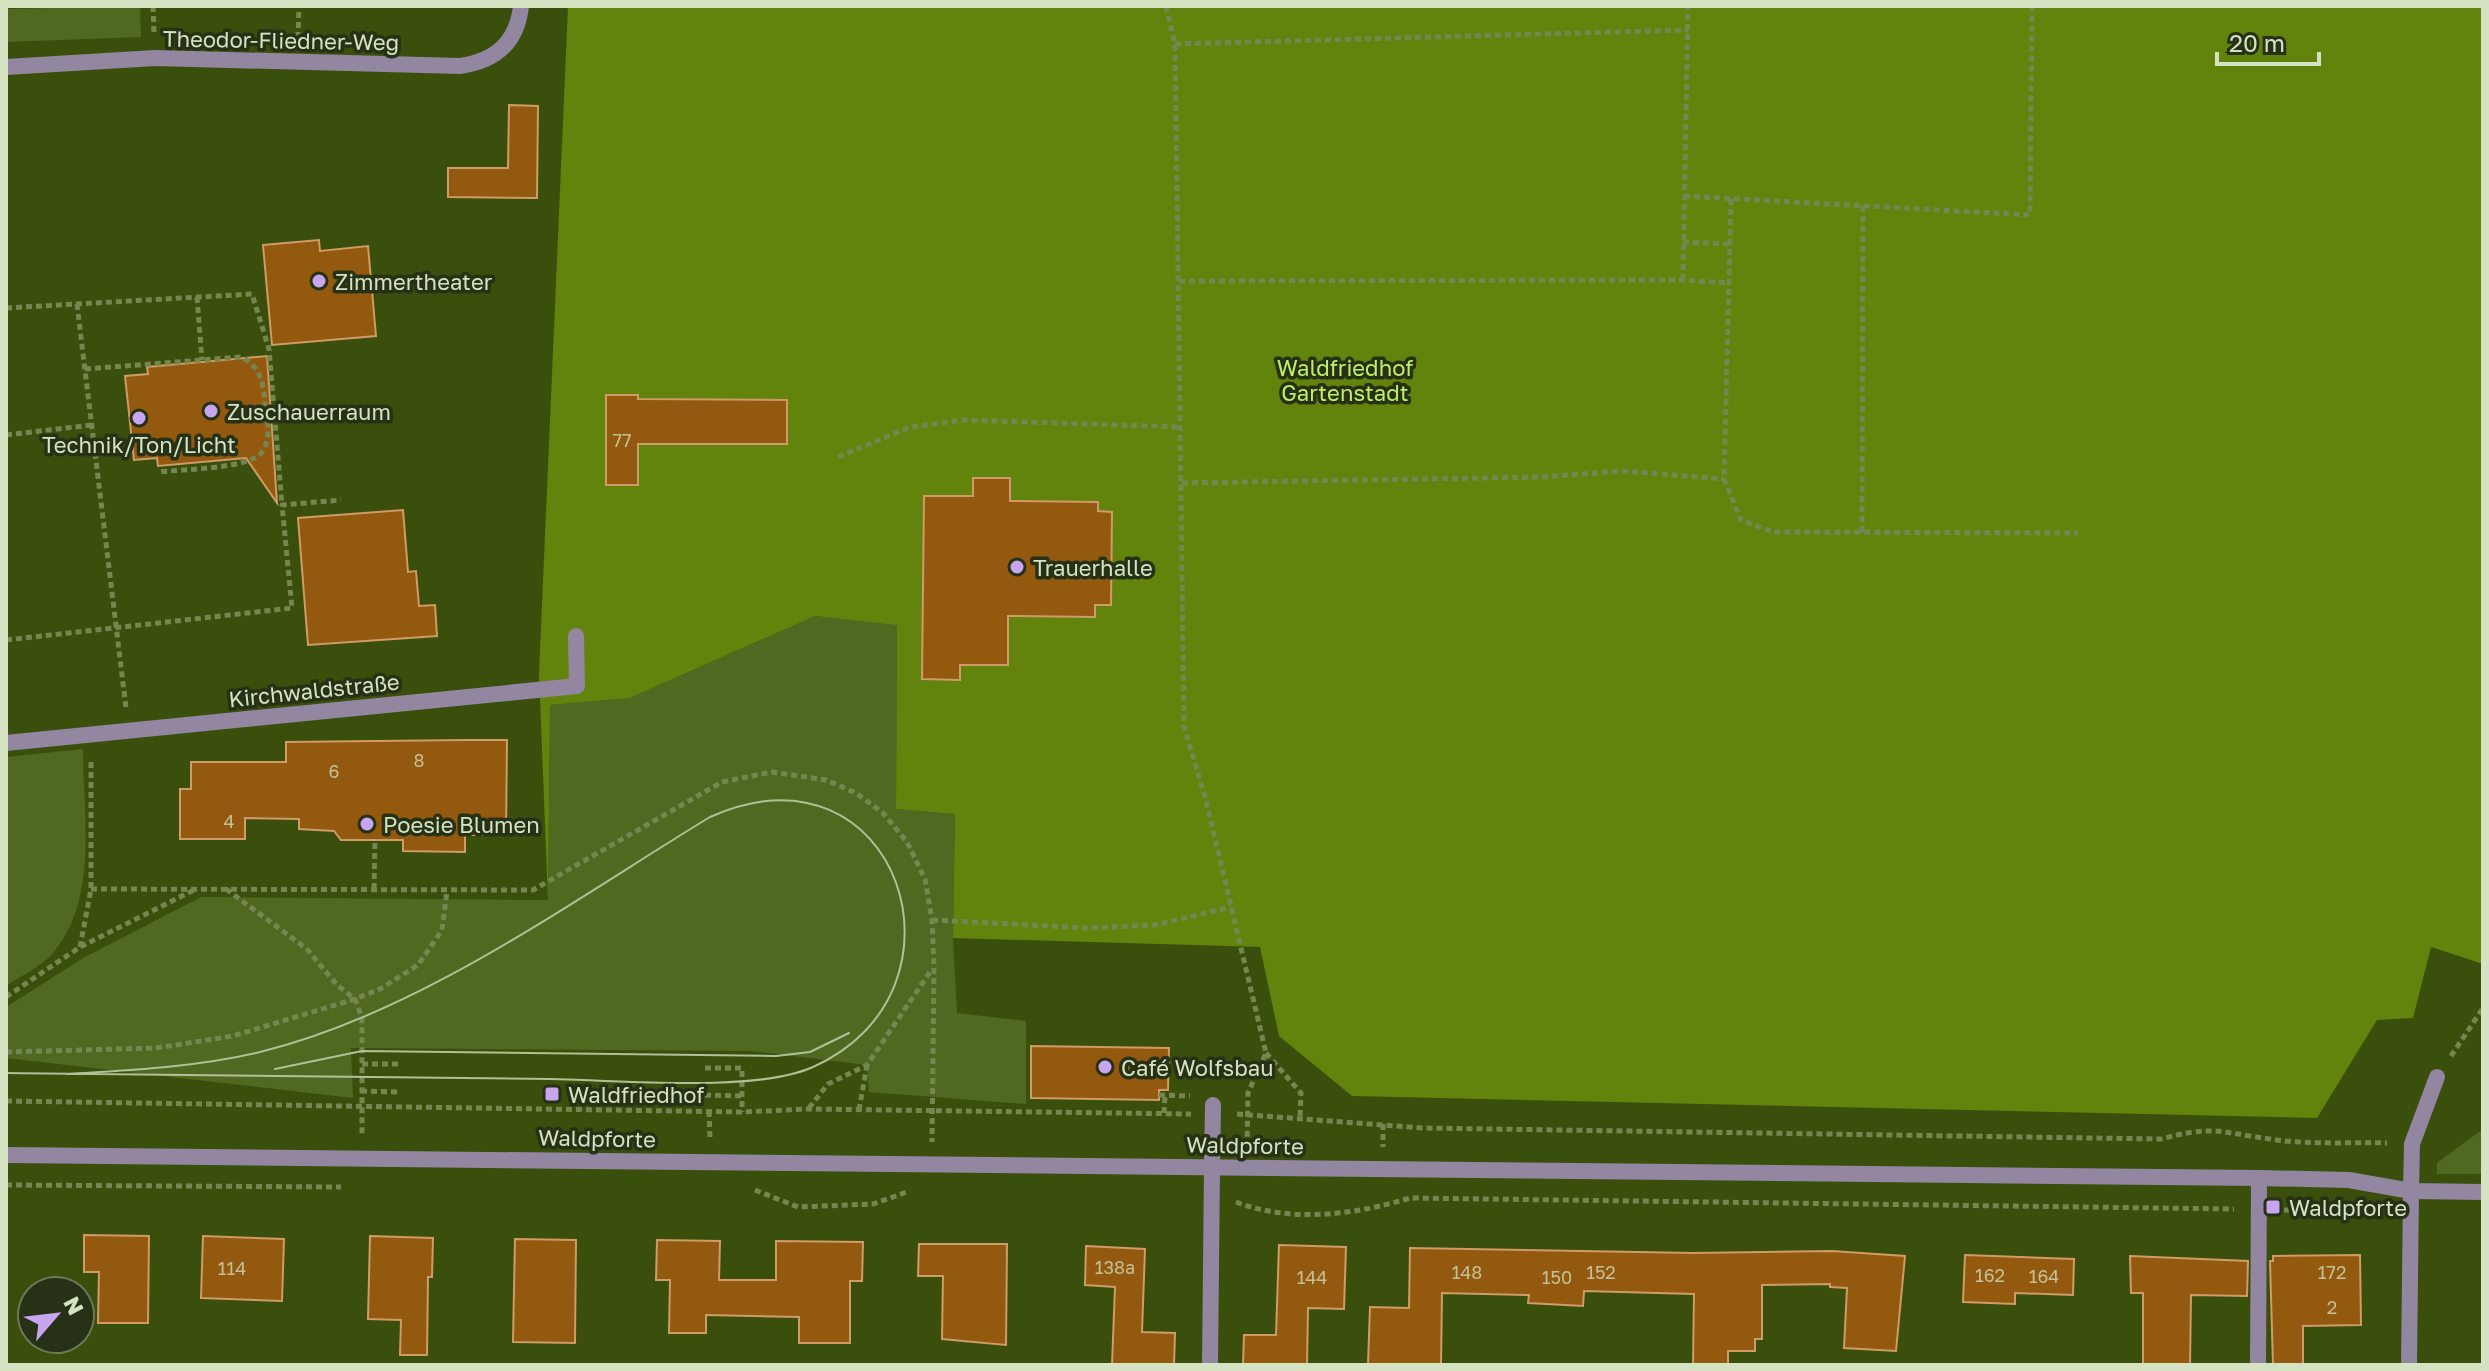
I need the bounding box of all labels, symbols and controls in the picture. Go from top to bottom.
scale bar [2217,16,2319,66]
street label: Theodor-Fliedner-Weg [163,24,399,56]
text: 20 m [2229,28,2285,57]
place label: Zimmertheater [335,268,493,295]
marker: Zimmertheater [310,272,328,290]
park label: Waldfriedhof Gartenstadt [1277,354,1413,406]
place label: Zuschauerraum [227,398,391,425]
marker: Zuschauerraum [202,402,220,420]
marker: Technik/Ton/Licht [130,409,148,427]
house number: 77 [612,429,632,451]
place label: Technik/Ton/Licht [42,431,236,458]
place label: Trauerhalle [1033,554,1153,581]
marker: Trauerhalle [1008,558,1026,576]
street label: Kirchwaldstraße [227,668,401,712]
house number: 8 [414,749,424,771]
house number: 6 [329,760,339,782]
house number: 4 [224,810,235,832]
place label: Poesie Blumen [383,811,540,838]
marker: Poesie Blumen [358,815,376,833]
place label: Café Wolfsbau [1121,1054,1273,1081]
marker: Café Wolfsbau [1096,1058,1114,1076]
place label: Waldfriedhof [568,1081,704,1108]
marker: Waldfriedhof [543,1085,561,1103]
street label: Waldpforte [538,1123,656,1153]
street label: Waldpforte [1186,1130,1304,1160]
place label: Waldpforte [2289,1194,2407,1221]
marker: Waldpforte [2264,1198,2282,1216]
house number: 138a [1095,1256,1135,1278]
house number: 114 [218,1257,246,1279]
house number: 148 [1452,1261,1482,1283]
house number: 152 [1586,1261,1616,1283]
house number: 172 [2318,1261,2346,1283]
house number: 162 [1975,1264,2005,1286]
house number: 164 [2029,1265,2059,1287]
house number: 144 [1297,1266,1327,1288]
house number: 150 [1542,1266,1572,1288]
north arrow [16,1275,96,1355]
text: N [58,1292,90,1319]
house number: 2 [2327,1296,2337,1318]

